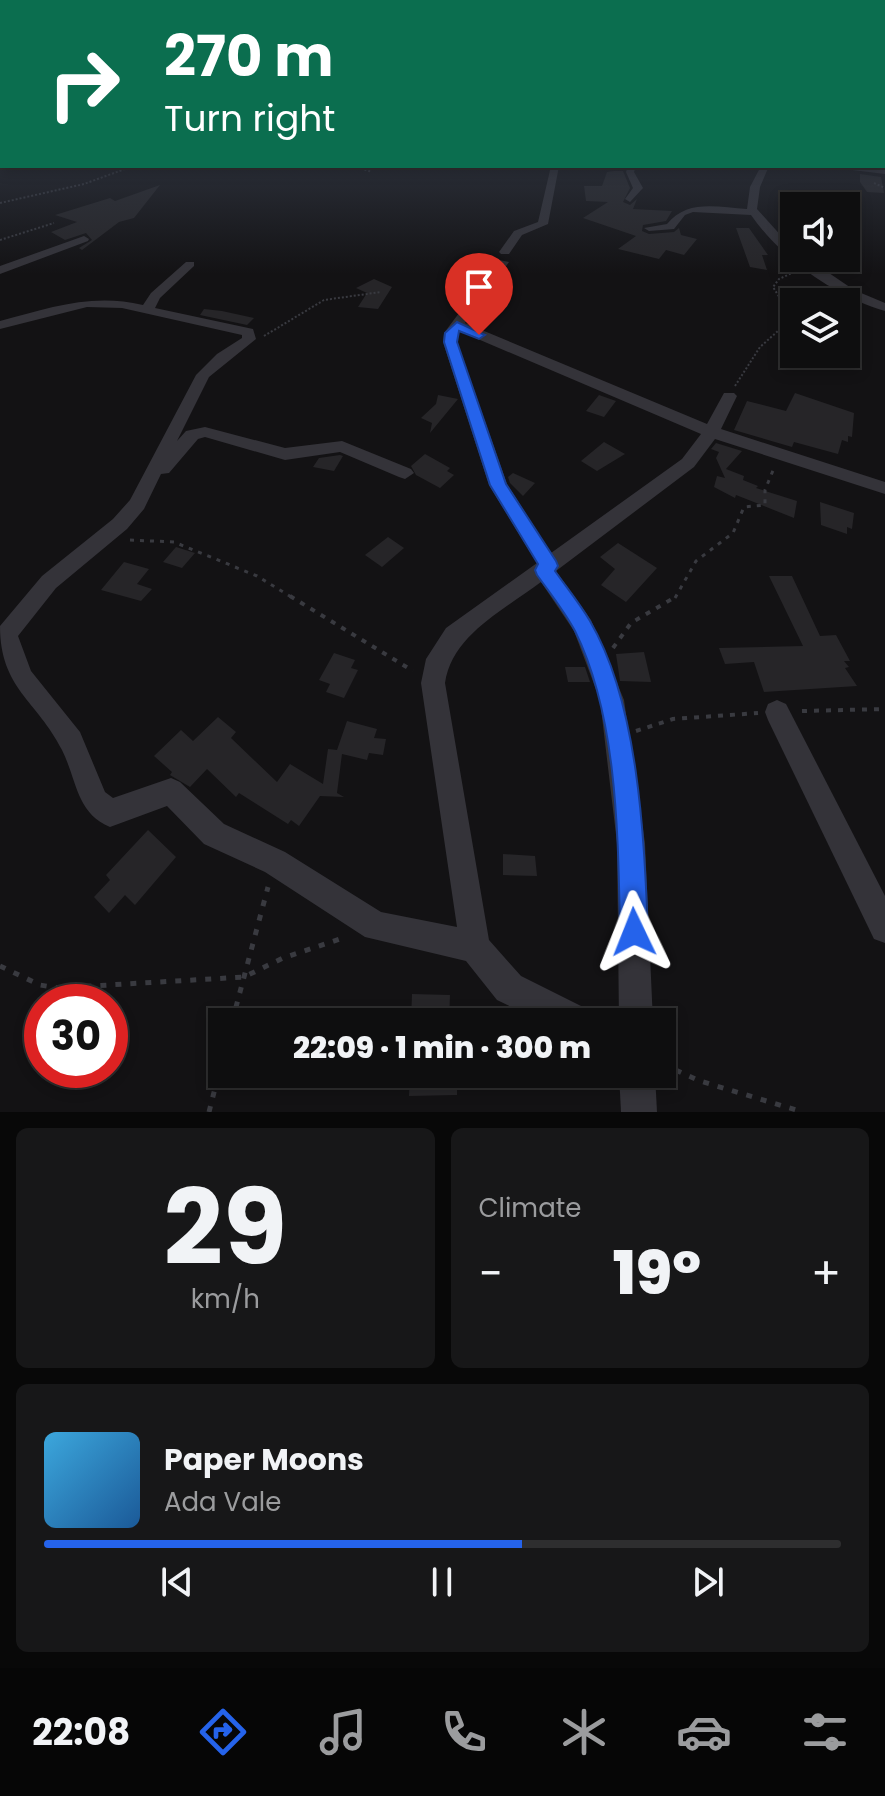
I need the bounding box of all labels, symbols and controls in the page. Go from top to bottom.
text: 270 m [164,17,334,96]
icon: right [32,32,136,136]
text: Turn right [164,93,335,144]
map controls [780,192,860,368]
button: sound [780,192,860,272]
pin [445,253,513,335]
icon: arrive [457,265,501,309]
button: layers [780,288,860,368]
position arrow [592,890,676,974]
speed limit sign: 30 [24,984,128,1088]
text: 22:09 · 1 min · 300 m [293,1026,591,1069]
text: 29 [164,1155,287,1300]
text: Climate [479,1190,581,1226]
text: 19° [613,1231,701,1315]
text: − [479,1243,503,1304]
text: + [811,1243,841,1304]
text: km/h [191,1281,260,1317]
text: Paper Moons [164,1438,364,1481]
text: Ada Vale [164,1484,281,1520]
icon: previous [155,1560,199,1604]
icon: pause [420,1560,464,1604]
icon: next [686,1560,730,1604]
icon: directions [195,1704,251,1760]
icon: music [315,1704,371,1760]
icon: phone [436,1704,492,1760]
icon: climate [556,1704,612,1760]
icon: car [676,1704,732,1760]
icon: filters [797,1704,853,1760]
text: 22:08 [32,1707,130,1758]

